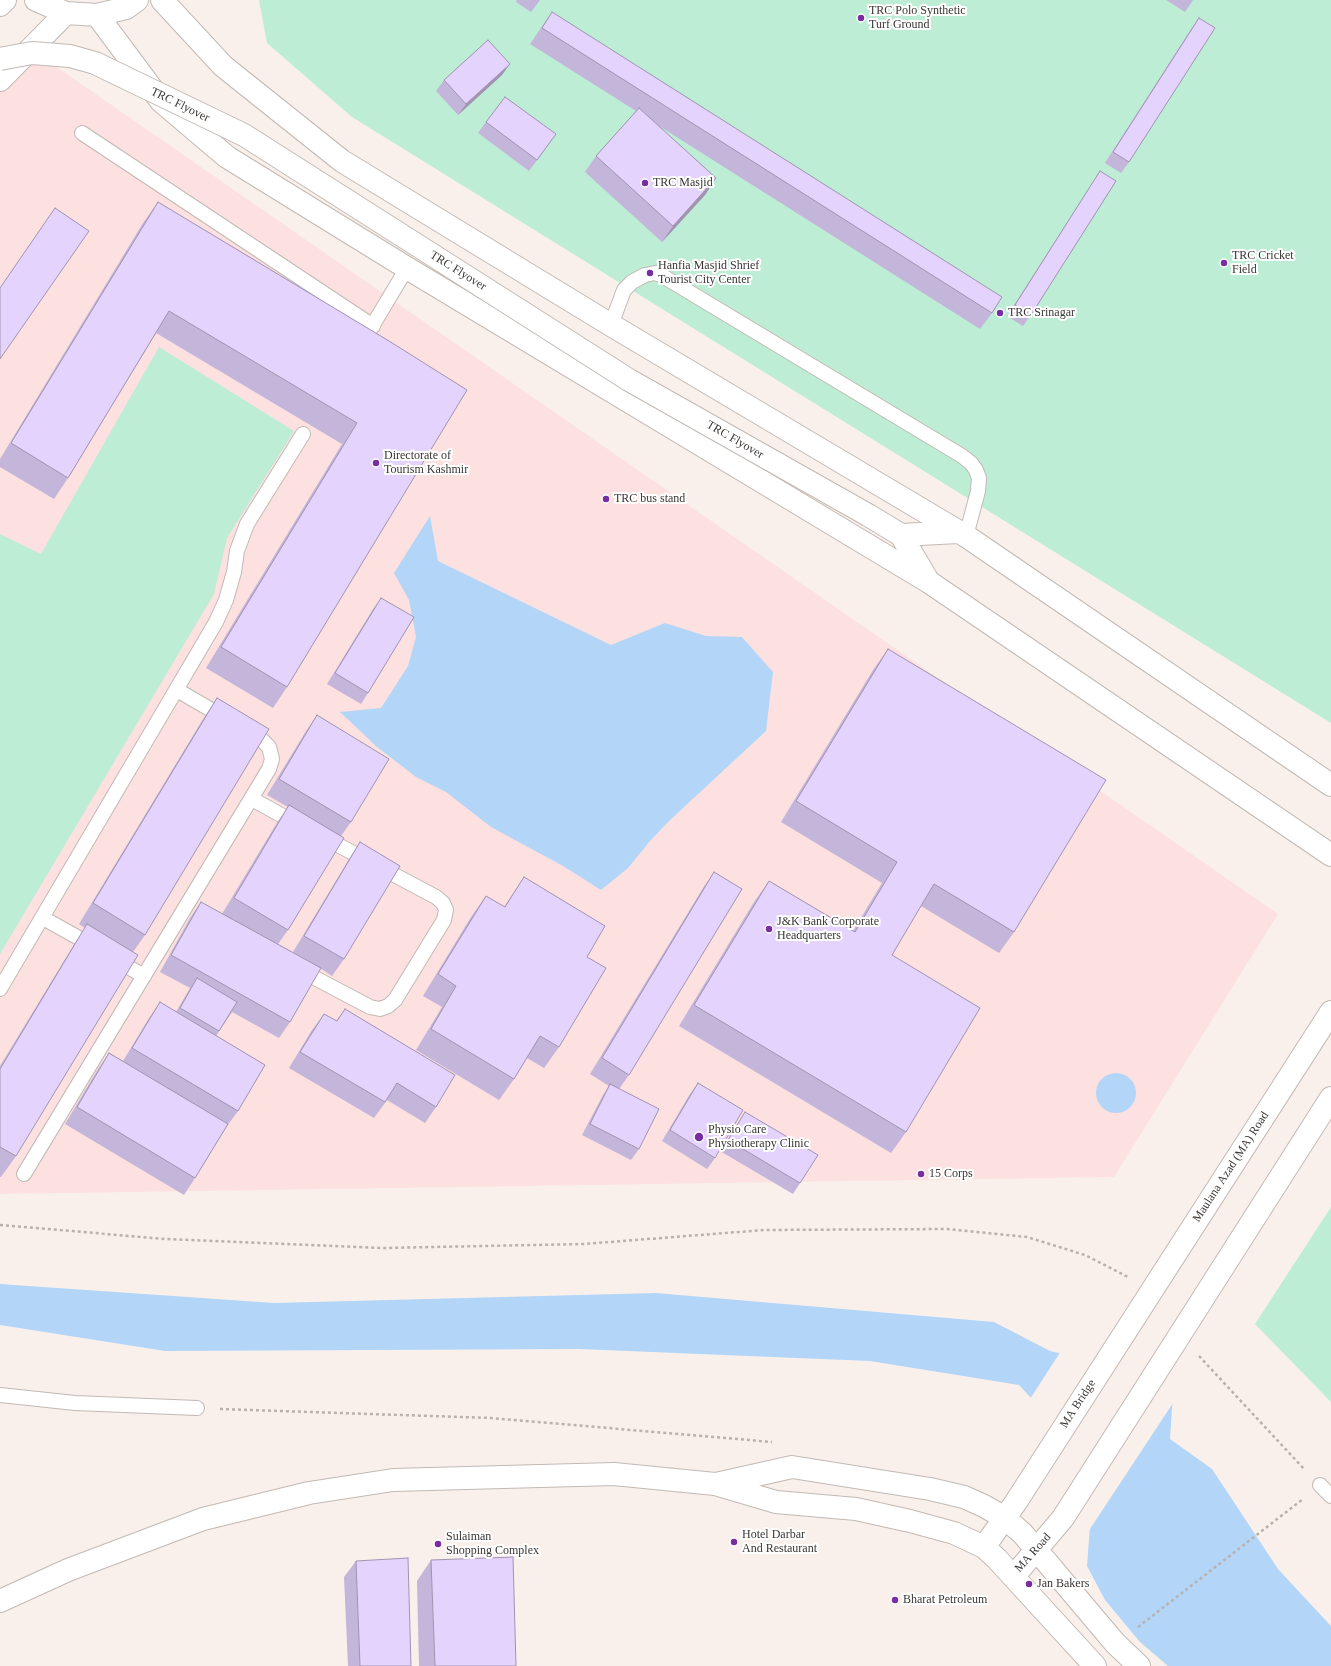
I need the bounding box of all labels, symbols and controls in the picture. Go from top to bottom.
place label: TRC Polo Synthetic Turf Ground [869,4,966,32]
marker: TRC Polo Synthetic Turf Ground [856,13,866,23]
street label: TRC Flyover [148,85,212,125]
place label: TRC Masjid [653,176,713,190]
marker: TRC Masjid [640,178,650,188]
street label: TRC Flyover [427,248,489,294]
place label: TRC Cricket Field [1232,249,1294,277]
marker: TRC Cricket Field [1219,258,1229,268]
place label: Hanfia Masjid Shrief Tourist City Center [658,259,759,287]
marker: Hanfia Masjid Shrief Tourist City Center [645,268,655,278]
place label: TRC Srinagar [1008,306,1075,320]
marker: TRC Srinagar [995,308,1005,318]
street label: TRC Flyover [704,418,766,462]
place label: Directorate of Tourism Kashmir [384,449,468,477]
marker: Directorate of Tourism Kashmir [371,458,381,468]
place label: TRC bus stand [614,492,685,506]
marker: TRC bus stand [601,494,611,504]
place label: J&K Bank Corporate Headquarters [777,915,879,943]
marker: J&K Bank Corporate Headquarters [764,924,774,934]
street label: Maulana Azad (MA) Road [1190,1109,1272,1225]
place label: Physio Care Physiotherapy Clinic [708,1123,809,1151]
marker: Physio Care Physiotherapy Clinic [693,1131,705,1143]
place label: 15 Corps [929,1167,973,1181]
marker: 15 Corps [916,1169,926,1179]
street label: MA Bridge [1057,1377,1099,1431]
place label: Hotel Darbar And Restaurant [742,1528,817,1556]
place label: Sulaiman Shopping Complex [446,1530,539,1558]
street label: MA Road [1012,1530,1054,1576]
marker: Hotel Darbar And Restaurant [729,1537,739,1547]
marker: Sulaiman Shopping Complex [433,1539,443,1549]
place label: Jan Bakers [1037,1577,1089,1591]
marker: Jan Bakers [1024,1579,1034,1589]
place label: Bharat Petroleum [903,1593,987,1607]
marker: Bharat Petroleum [890,1595,900,1605]

